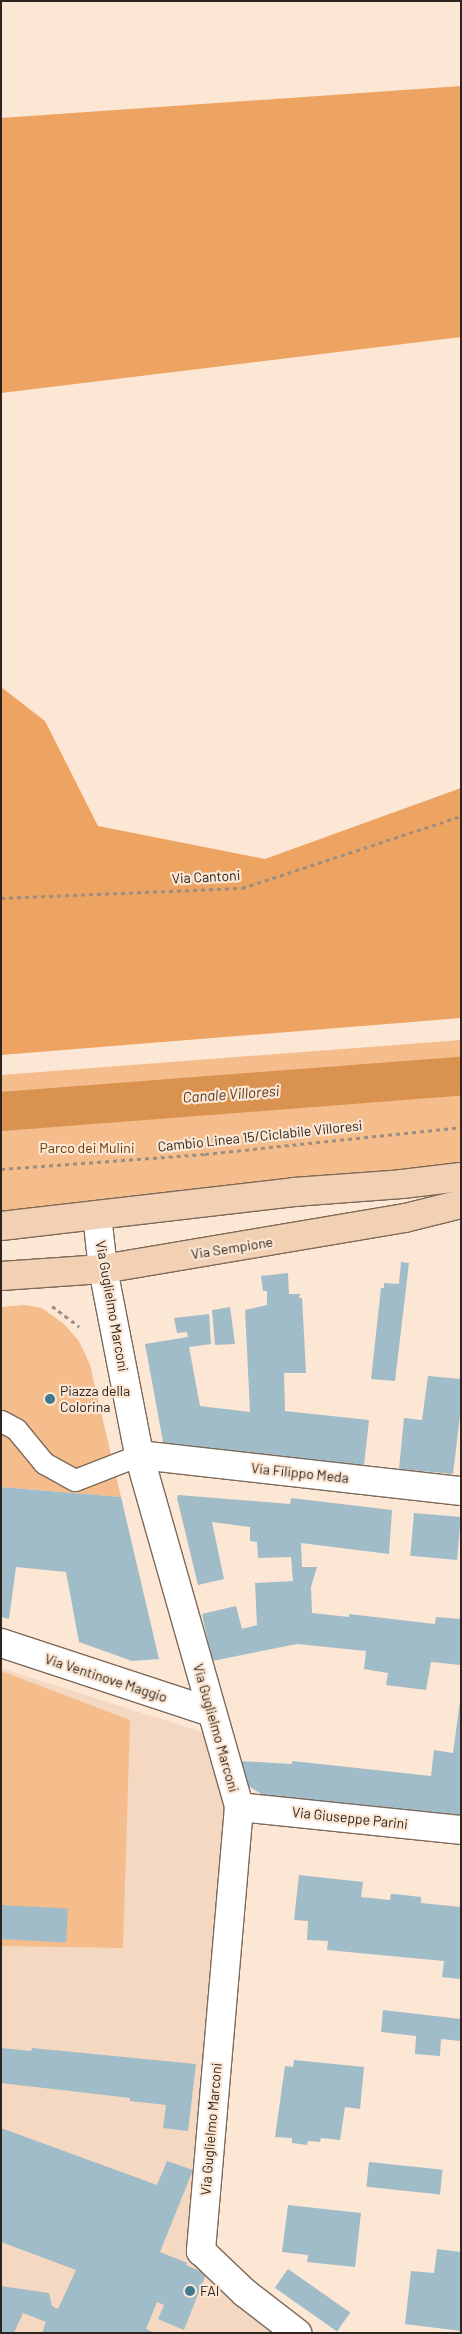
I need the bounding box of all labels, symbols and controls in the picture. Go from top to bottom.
street label: Via Cantoni [171,867,241,887]
water label: Canale Villoresi [182,1082,280,1106]
street label: Cambio Linea 15/Ciclabile Villoresi [157,1117,363,1155]
park label: Parco dei Mulini [40,1140,134,1156]
street label: Via Sempione [190,1233,274,1263]
street label: Via Guglielmo Marconi [92,1239,132,1373]
place label: Piazza della Colorina [60,1383,130,1415]
marker: Piazza della Colorina [44,1393,56,1405]
street label: Via Filippo Meda [250,1460,350,1486]
street label: Via Ventinove Maggio [43,1650,169,1706]
street label: Via Guglielmo Marconi [190,1662,242,1794]
street label: Via Giuseppe Parini [291,1804,409,1832]
street label: Via Guglielmo Marconi [197,2062,225,2196]
place label: FAI [200,2283,219,2299]
marker: FAI [184,2285,196,2297]

